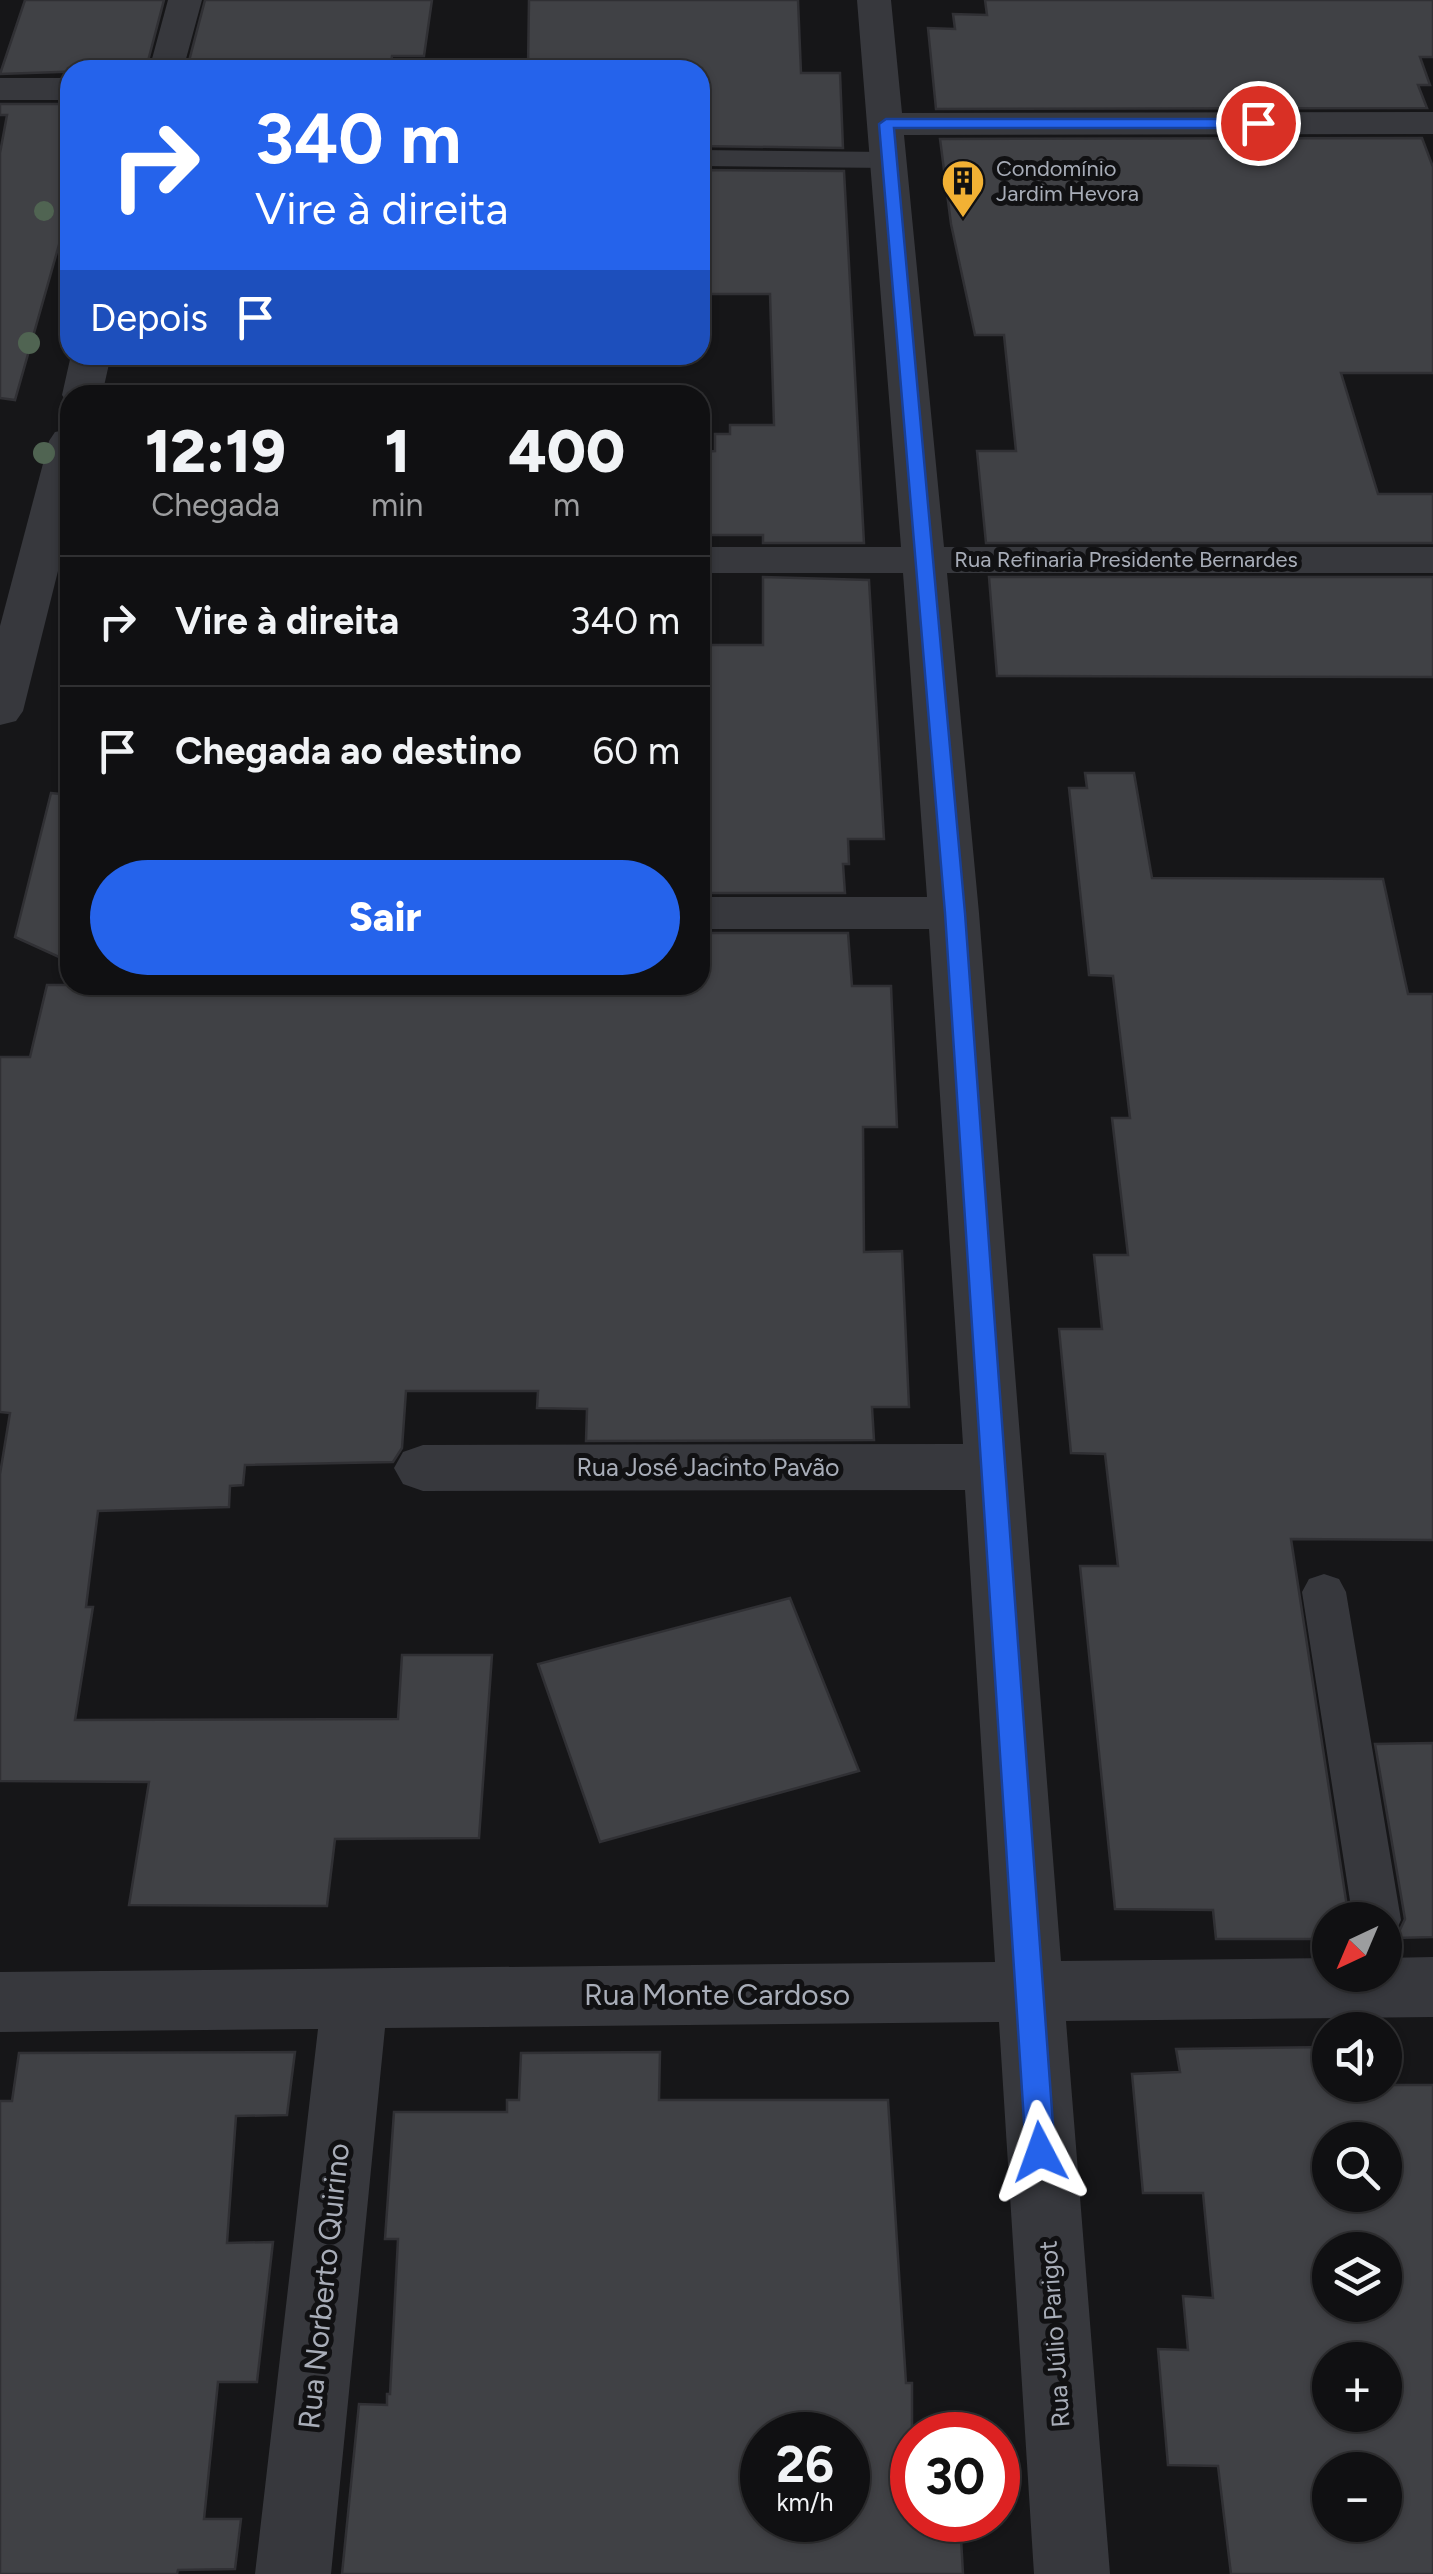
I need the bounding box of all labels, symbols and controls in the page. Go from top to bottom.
pin [1216,81,1301,166]
text: 340 m [255,96,461,181]
icon: arrive [1231,96,1286,151]
icon: right [90,100,220,230]
place label: Condomínio Jardim Hevora [996,155,1139,207]
building icon: Condomínio Jardim Hevora [940,158,986,219]
text: Vire à direita [255,181,508,235]
icon: arrive [228,290,283,345]
text: Depois [90,295,208,341]
text: 12:19 [145,415,286,487]
text: 1 [384,415,410,487]
text: 400 [508,415,625,487]
text: Chegada [151,486,280,524]
text: min [371,486,423,524]
text: m [553,486,580,524]
street label: Rua Refinaria Presidente Bernardes [954,546,1298,573]
icon: right [90,594,145,649]
text: Vire à direita [175,598,399,644]
text: 340 m [570,598,680,644]
icon: arrive [90,724,145,779]
text: Chegada ao destino [175,728,522,774]
text: 60 m [592,728,680,774]
button: Sair [90,860,680,975]
street label: Rua José Jacinto Pavão [576,1452,840,1482]
north arrow [1312,1902,1402,1992]
map controls [1312,1902,1402,2542]
street label: Rua Monte Cardoso [584,1976,850,2013]
button: sound [1312,2012,1402,2102]
position arrow [988,2100,1092,2204]
button: search [1312,2122,1402,2212]
street label: Rua Norberto Quirino [290,2141,357,2431]
button: layers [1312,2232,1402,2322]
street label: Rua Júlio Parigot [1033,2240,1075,2428]
button: + [1312,2342,1402,2432]
speed limit sign: 30 [890,2412,1020,2542]
text: 26 [776,2434,834,2495]
button: − [1312,2452,1402,2542]
text: km/h [776,2487,834,2517]

